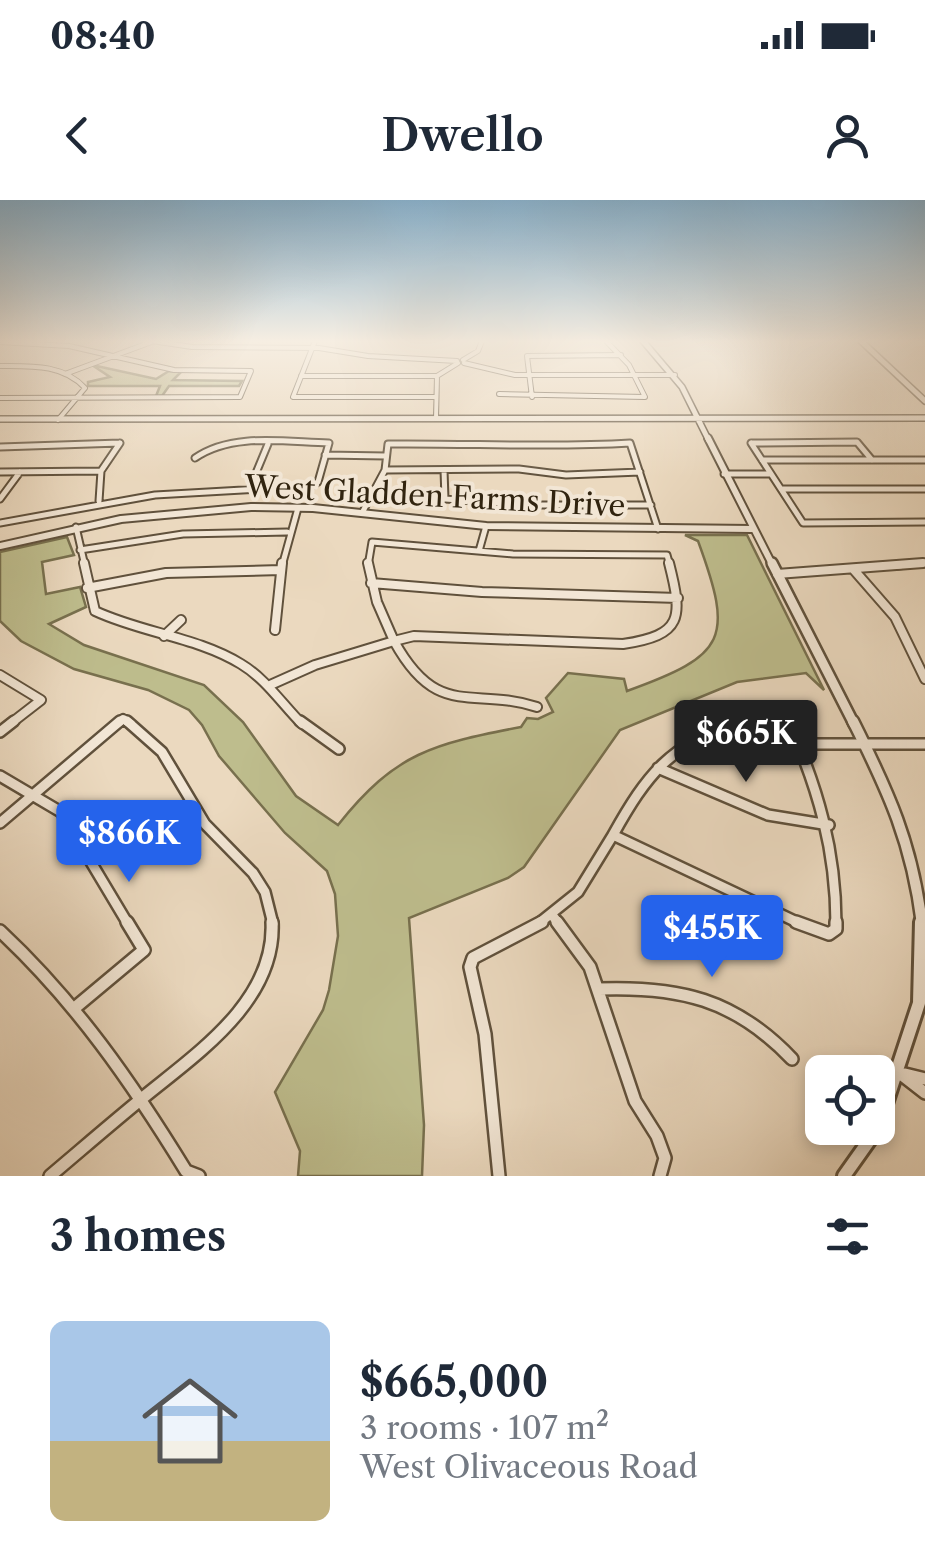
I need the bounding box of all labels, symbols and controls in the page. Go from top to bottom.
text: 08:40 [50,12,156,59]
text: Dwello [381,107,544,163]
icon: back [50,108,105,163]
icon: person [820,108,875,163]
street label: West Gladden Farms Drive [243,467,626,524]
pin: $665K [676,700,816,785]
text: $665K [696,713,796,752]
pin: $866K [59,800,199,885]
text: $866K [78,813,180,852]
pin: $455K [642,895,782,980]
text: $455K [663,908,761,947]
map controls [805,1055,895,1145]
button: locate [805,1055,895,1145]
icon: filters [820,1209,875,1264]
text: 3 homes [50,1210,226,1262]
text: $665,000 [360,1356,548,1408]
icon: home [130,1361,250,1481]
text: 3 rooms · 107 m² [360,1408,609,1447]
text: West Olivaceous Road [360,1447,698,1486]

